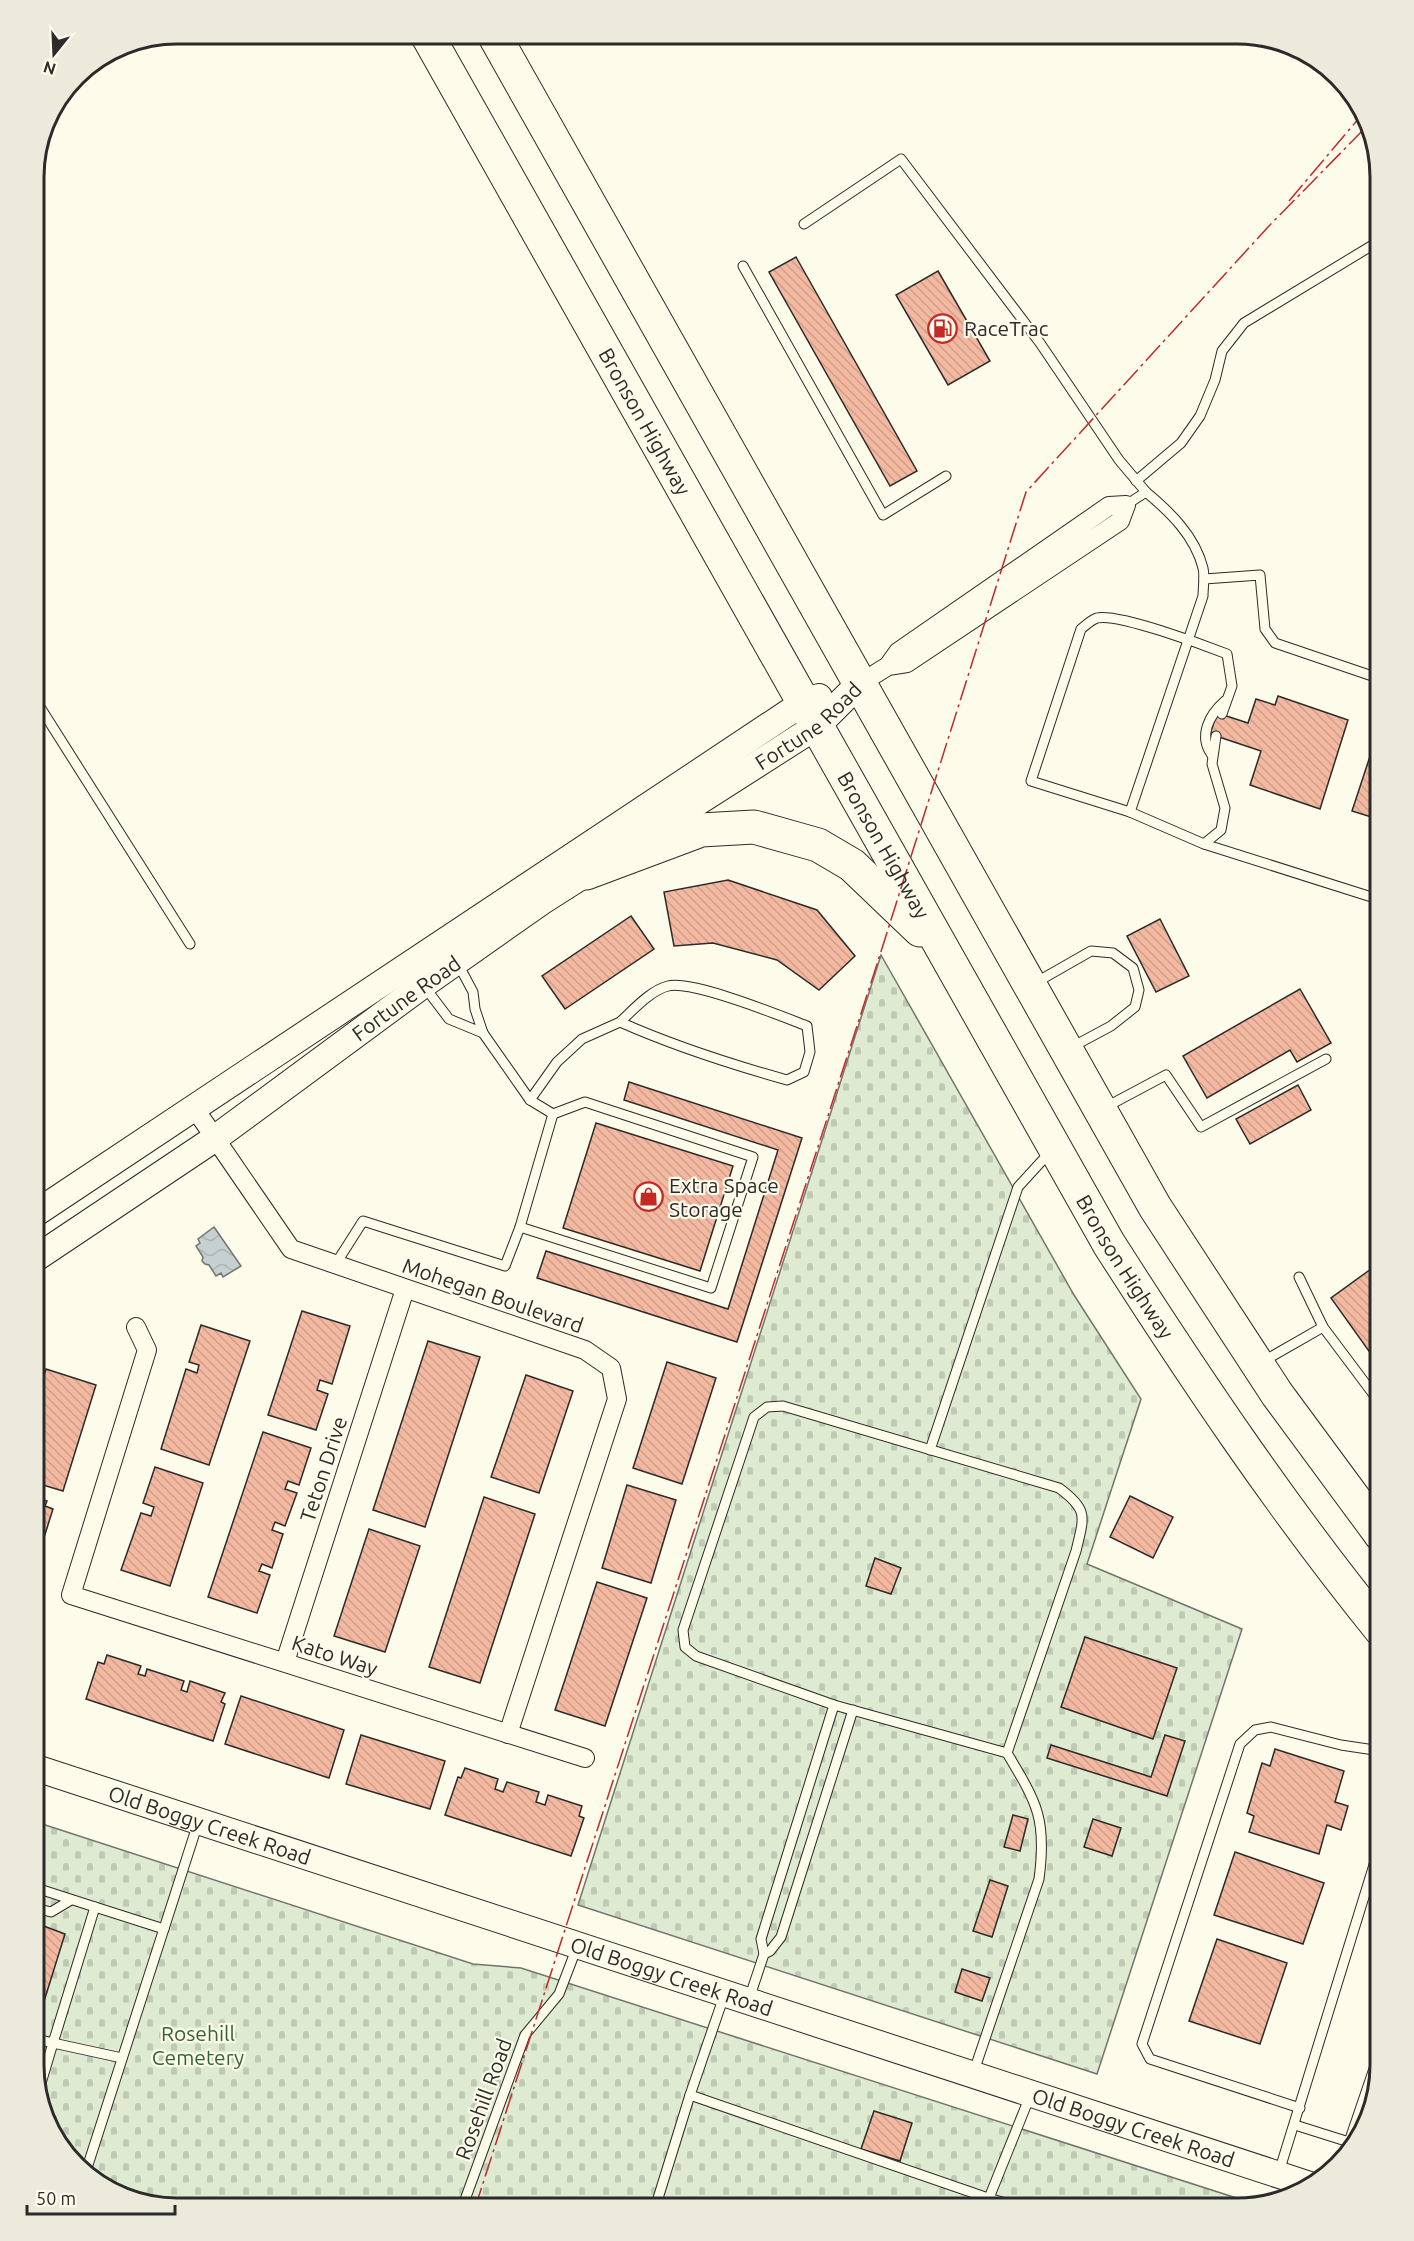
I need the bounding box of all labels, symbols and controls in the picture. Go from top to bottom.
north arrow [24,24,84,84]
text: N [41,58,58,79]
fuel station icon: RaceTrac [927,312,959,344]
place label: RaceTrac [964,316,1049,340]
street label: Bronson Highway [594,344,696,499]
street label: Fortune Road [751,677,866,774]
street label: Bronson Highway [833,767,935,922]
street label: Fortune Road [347,951,465,1045]
place label: Extra Space Storage [669,1173,779,1221]
shop icon: Extra Space Storage [632,1181,664,1213]
street label: Bronson Highway [1072,1190,1179,1343]
street label: Mohegan Boulevard [399,1253,587,1337]
street label: Teton Drive [295,1413,351,1525]
street label: Kato Way [289,1630,381,1680]
street label: Old Boggy Creek Road [106,1781,314,1869]
street label: Old Boggy Creek Road [567,1932,776,2020]
park label: Rosehill Cemetery [152,2021,244,2069]
street label: Rosehill Road [450,2035,516,2163]
street label: Old Boggy Creek Road [1029,2083,1238,2172]
scale bar [27,2178,176,2216]
text: 50 m [36,2188,76,2208]

